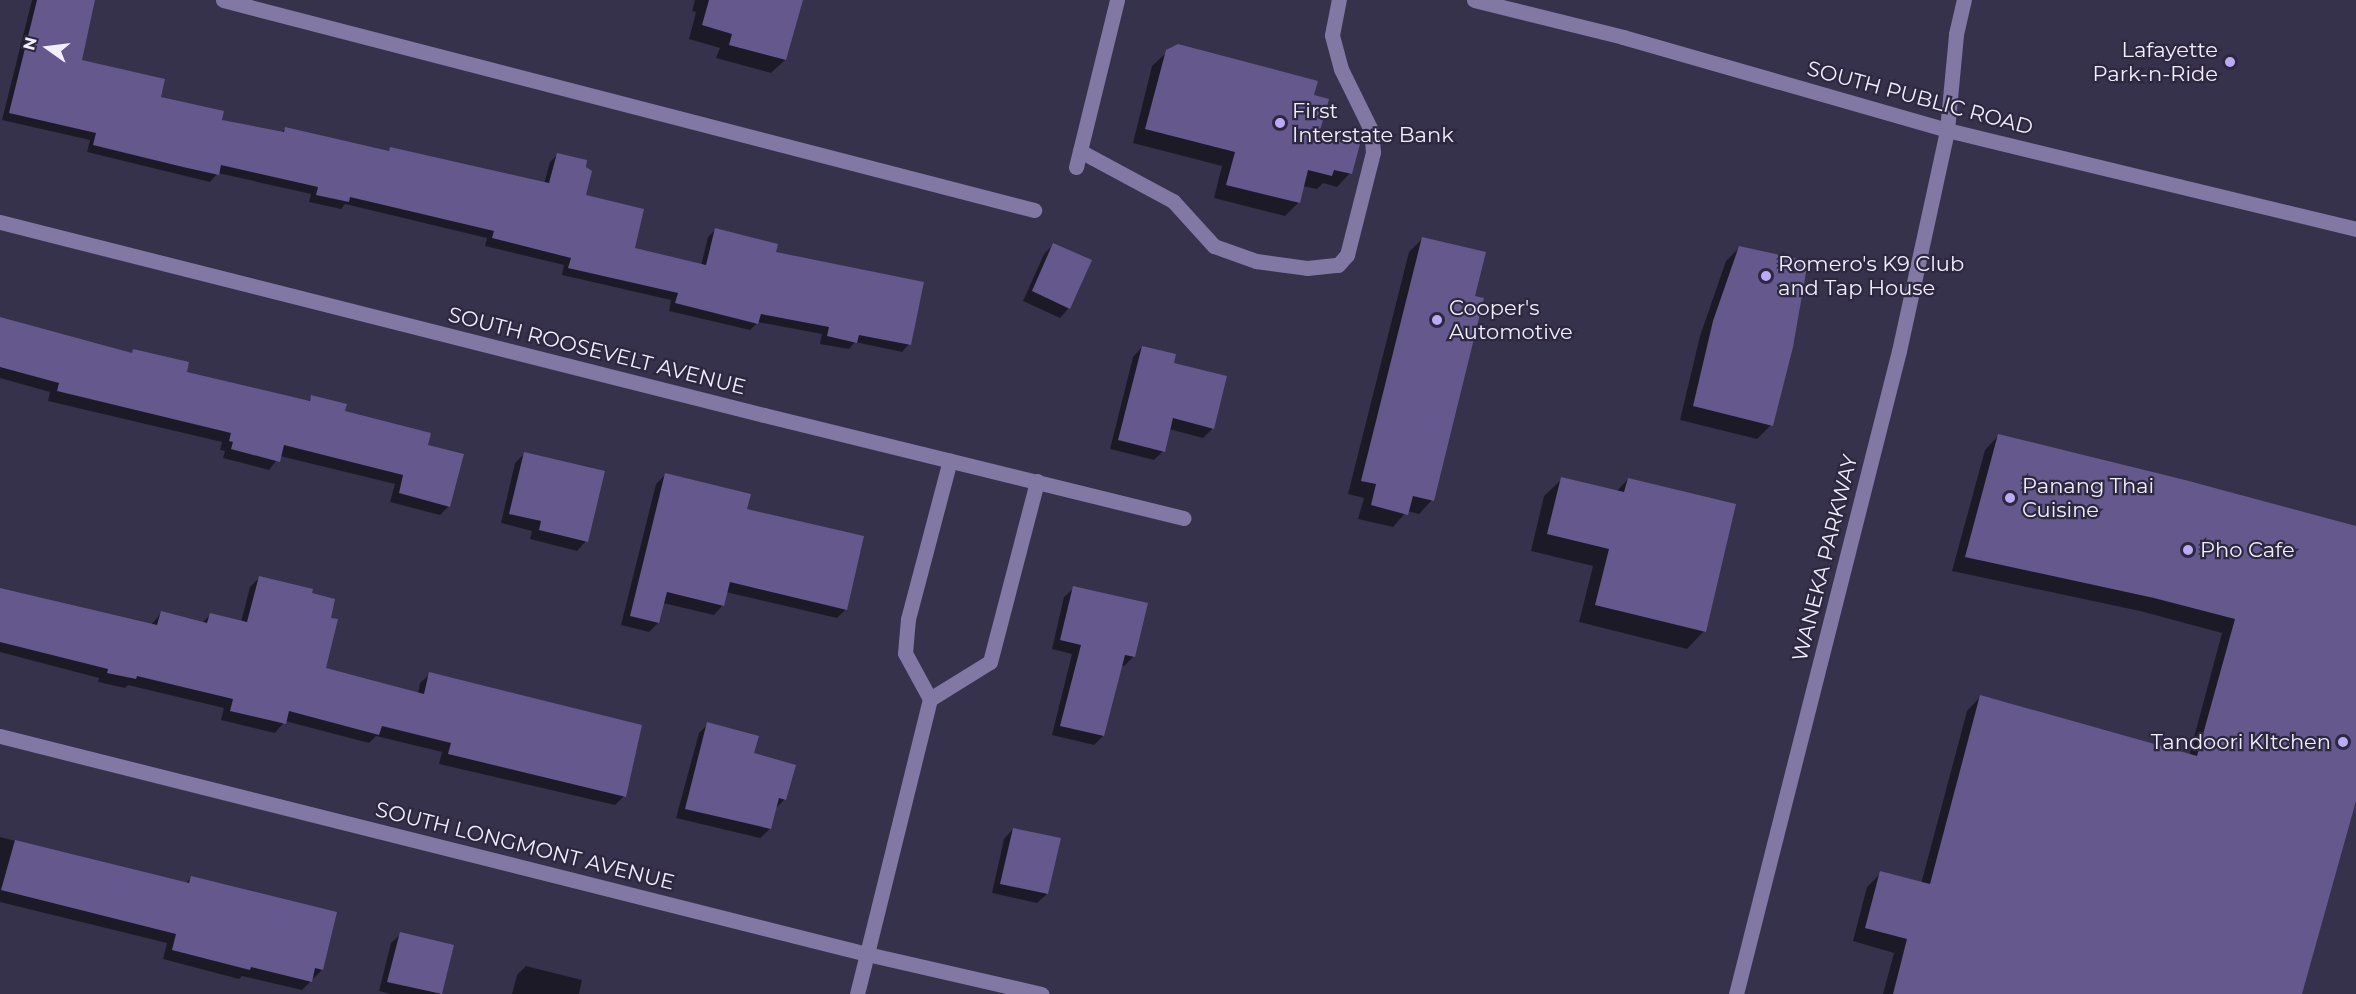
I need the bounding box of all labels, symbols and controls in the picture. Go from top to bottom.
north arrow [18,18,78,78]
text: N [19,35,41,52]
place label: Lafayette Park-n-Ride [2093,37,2218,87]
marker: Lafayette Park-n-Ride [2223,55,2237,69]
street label: SOUTH PUBLIC ROAD [1804,56,2036,140]
place label: First Interstate Bank [1292,98,1454,148]
marker: First Interstate Bank [1273,116,1287,130]
place label: Romero's K9 Club and Tap House [1778,251,1964,301]
marker: Romero's K9 Club and Tap House [1759,269,1773,283]
place label: Cooper's Automotive [1449,295,1573,345]
street label: SOUTH ROOSEVELT AVENUE [446,302,748,400]
marker: Cooper's Automotive [1430,313,1444,327]
street label: WANEKA PARKWAY [1787,452,1863,664]
place label: Panang Thai Cuisine [2022,473,2154,523]
marker: Panang Thai Cuisine [2003,491,2017,505]
place label: Pho Cafe [2200,537,2295,563]
marker: Pho Cafe [2181,543,2195,557]
place label: Tandoori KItchen [2151,729,2331,755]
marker: Tandoori KItchen [2336,735,2350,749]
street label: SOUTH LONGMONT AVENUE [373,797,677,895]

